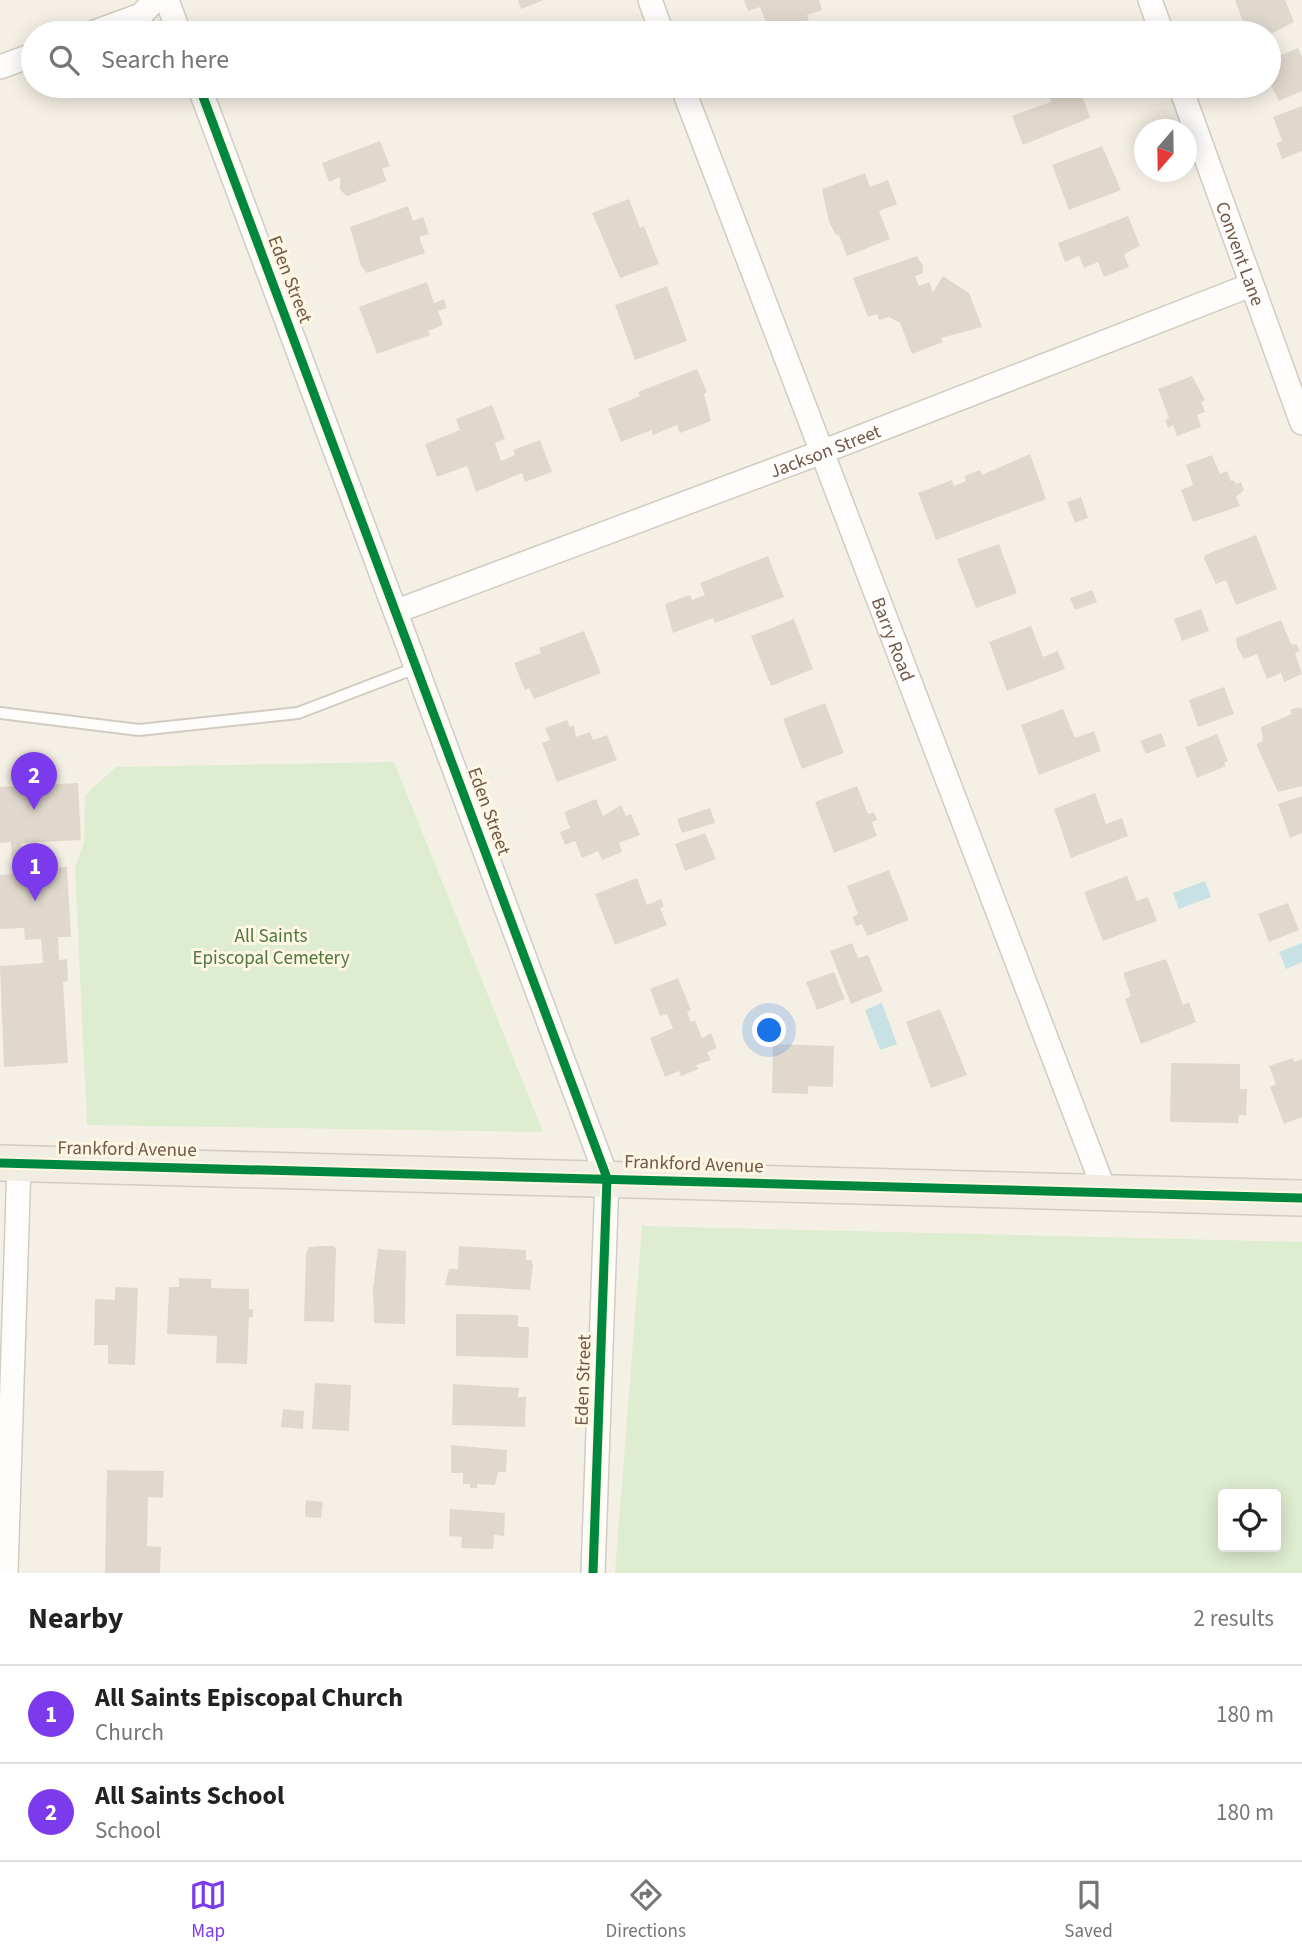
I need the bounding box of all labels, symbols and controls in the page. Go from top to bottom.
search box [21,21,1281,98]
icon: search [45,41,83,79]
text: Search here [101,41,229,78]
north arrow [1134,119,1197,182]
street label: Convent Lane [1208,198,1270,310]
street label: Eden Street [261,232,319,328]
street label: Jackson Street [766,418,885,485]
street label: Barry Road [864,594,920,685]
pin: 2 [11,752,57,810]
street label: Eden Street [460,764,517,860]
pin: 1 [12,843,58,901]
park label: All Saints Episcopal Cemetery [192,923,350,972]
your location [752,1013,786,1047]
street label: Frankford Avenue [57,1135,197,1164]
street label: Frankford Avenue [624,1149,764,1180]
street label: Eden Street [568,1333,599,1426]
map controls [1218,1489,1281,1552]
button: locate [1218,1489,1281,1552]
text: Nearby [28,1597,123,1640]
text: 2 results [1194,1602,1274,1635]
text: All Saints Episcopal Church [95,1679,403,1716]
text: 1 [45,1698,57,1731]
text: 180 m [1216,1698,1274,1731]
text: Church [95,1716,164,1749]
text: All Saints School [95,1777,284,1814]
text: 2 [45,1796,57,1829]
text: 180 m [1216,1796,1274,1829]
text: School [95,1814,161,1847]
tab: Map [189,1876,227,1945]
tab: Directions [606,1876,686,1945]
tab: Saved [1064,1876,1113,1945]

